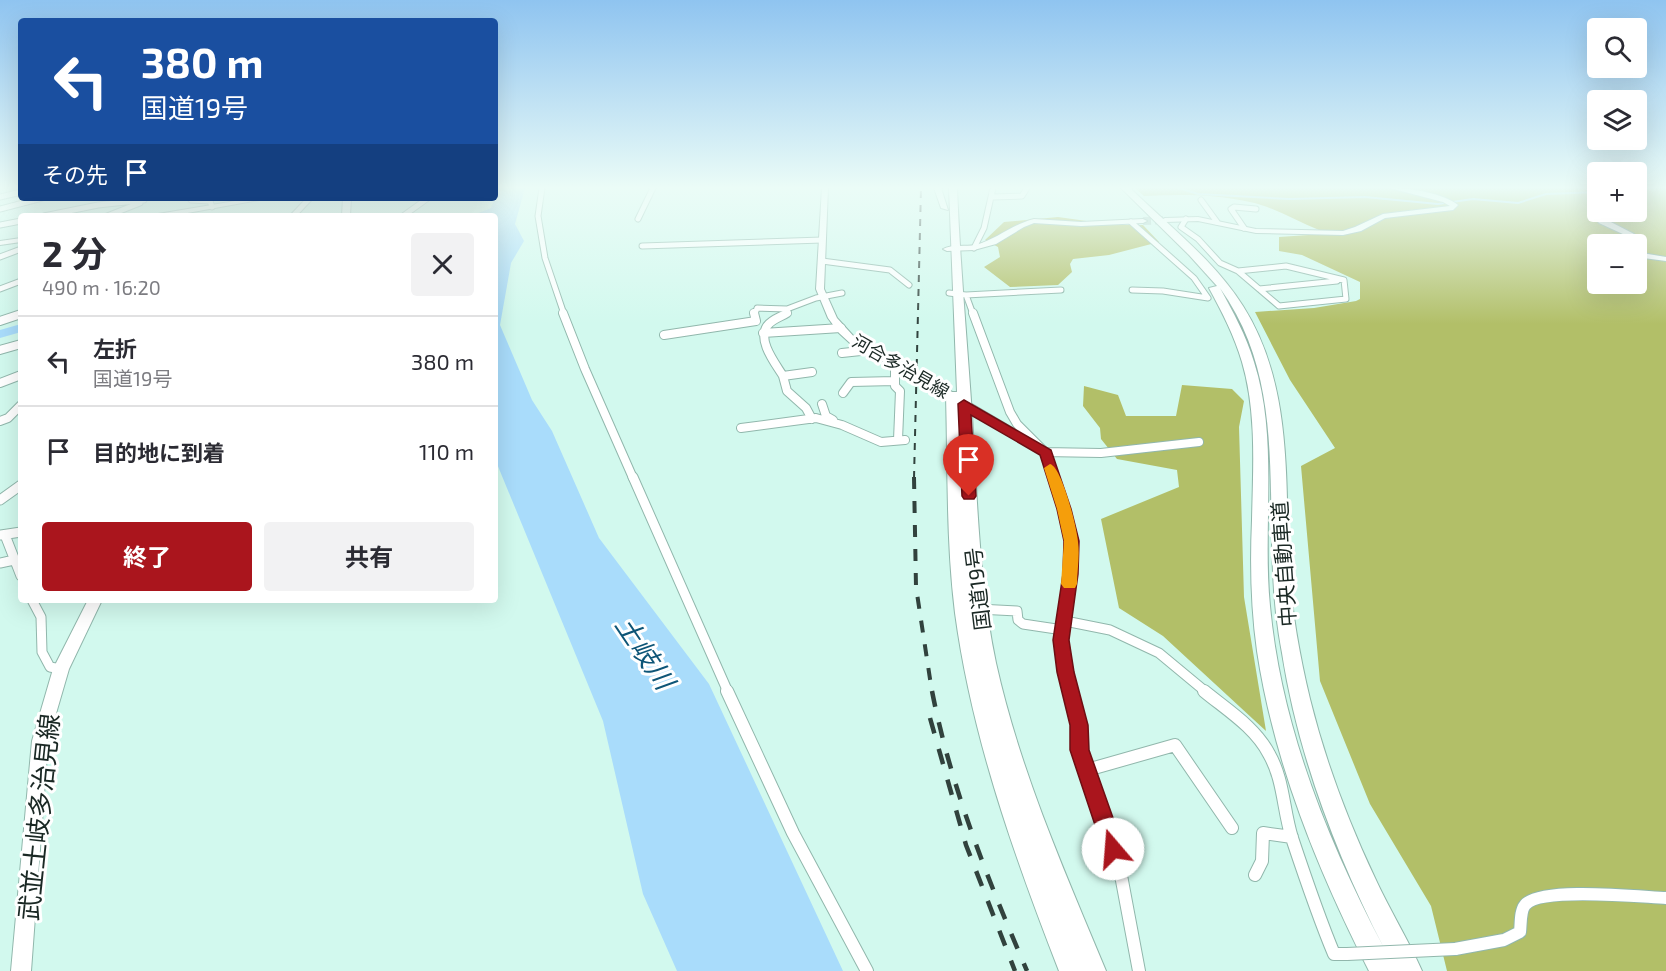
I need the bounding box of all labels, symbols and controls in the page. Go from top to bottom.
map controls [1587,18,1647,294]
button: search [1587,18,1647,78]
text: 380 m [141,36,264,86]
icon: left [42,42,120,120]
button: layers [1587,90,1647,150]
text: 国道19号 [141,91,248,123]
icon: arrive [120,156,153,189]
text: その先 [42,161,108,187]
button: + [1587,162,1647,222]
text: 2 分 [42,231,107,274]
button: close [411,233,474,296]
button: − [1587,234,1647,294]
text: 490 m · 16:20 [42,275,161,299]
street label: 河合多治見線 [849,329,953,403]
text: 左折 [93,335,137,361]
icon: left [42,345,75,378]
text: 380 m [411,348,474,374]
text: 国道19号 [93,366,172,390]
pin [943,434,994,496]
icon: arrive [42,435,75,468]
text: 110 m [419,438,474,464]
text: 目的地に到着 [93,439,225,465]
icon: arrive [952,443,985,476]
street label: 中央自動車道 [1266,500,1300,628]
button: 終了 [42,522,252,591]
button: 共有 [264,522,474,591]
street label: 国道19号 [960,546,994,632]
water label: 土岐川 [610,609,684,697]
street label: 武並土岐多治見線 [12,712,64,922]
position arrow [1081,817,1145,881]

